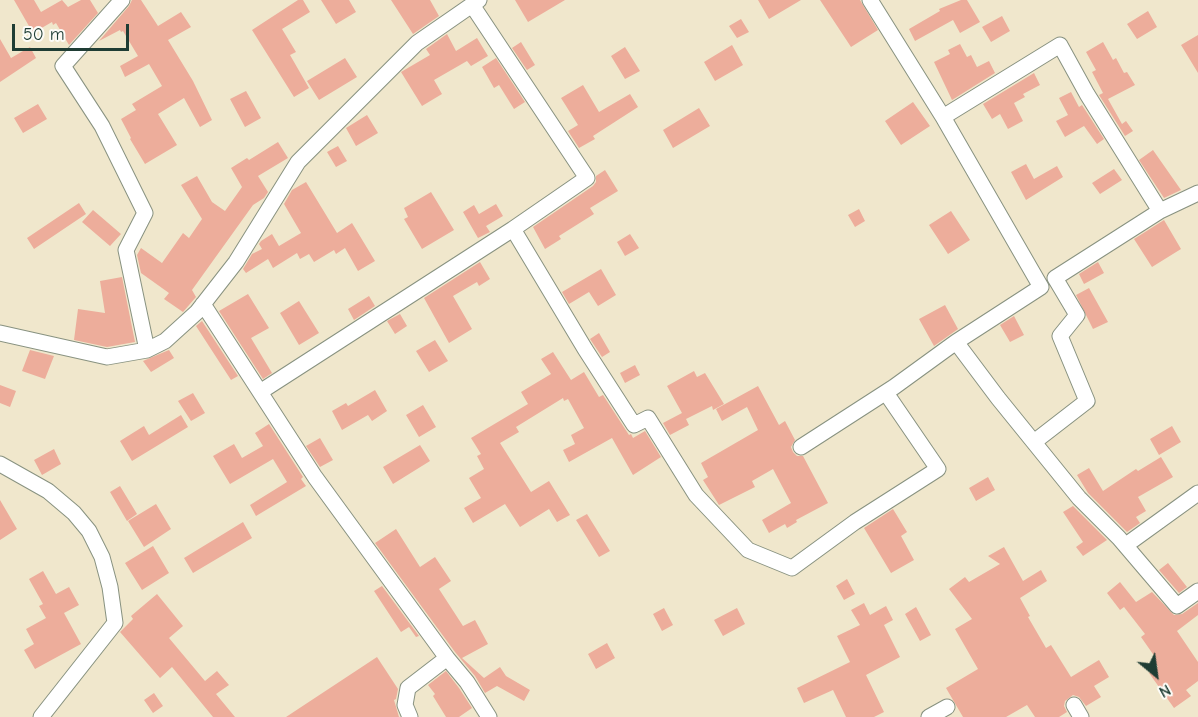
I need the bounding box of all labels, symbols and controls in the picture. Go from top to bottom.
scale bar [15,12,132,50]
text: 50 m [23,24,65,45]
north arrow [1126,645,1186,705]
text: N [1156,680,1174,701]

